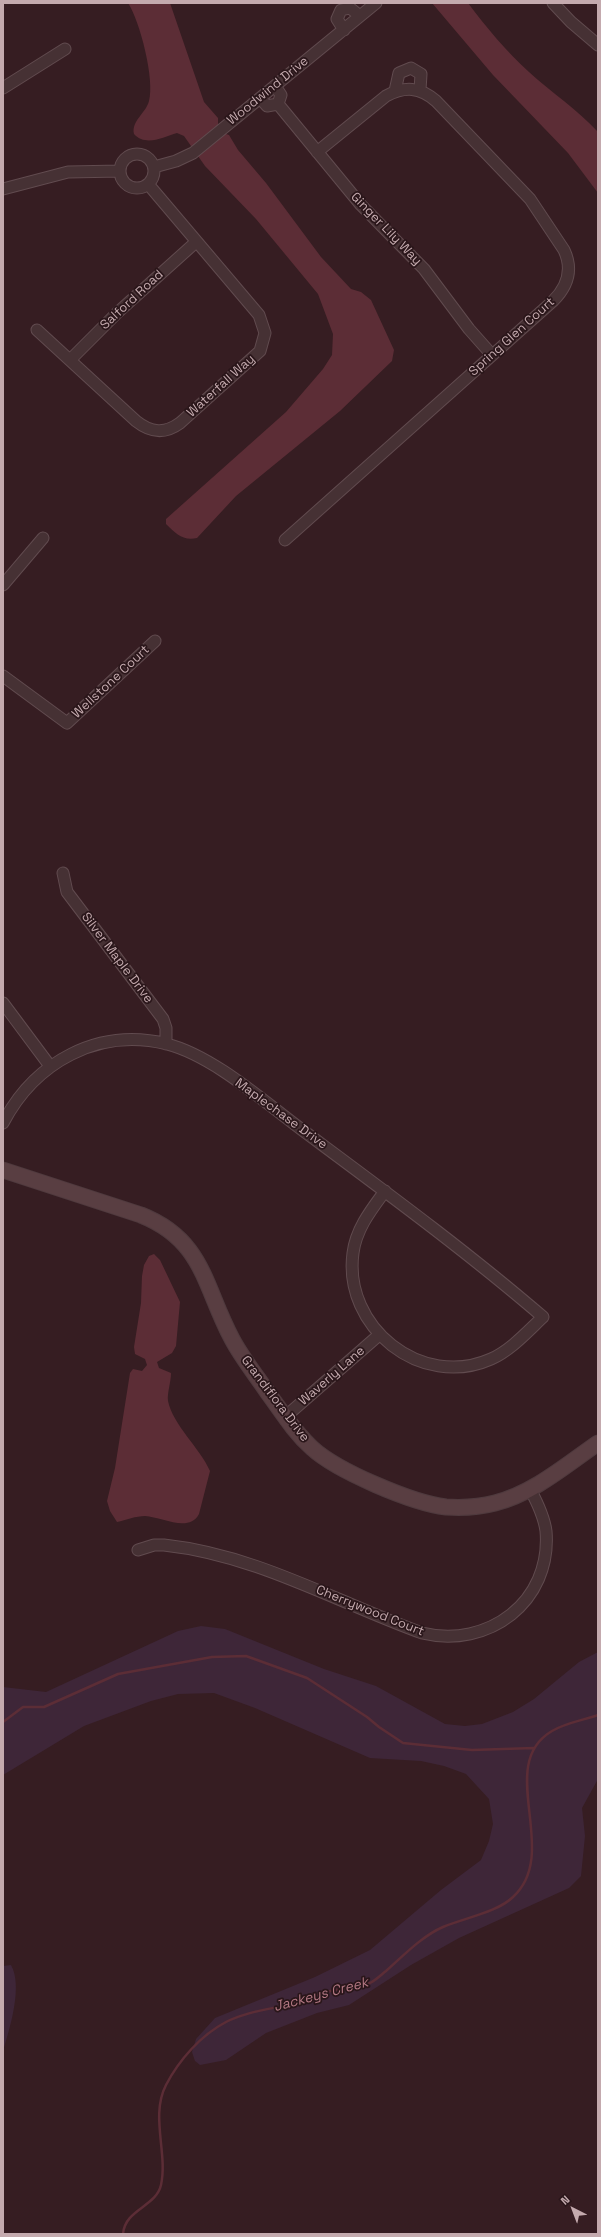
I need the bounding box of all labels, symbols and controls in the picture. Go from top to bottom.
street label: Woodwind Drive [224,53,312,129]
street label: Ginger Lily Way [347,189,425,269]
street label: Salford Road [97,267,167,333]
street label: Spring Glen Court [466,294,558,380]
street label: Waterfall Way [184,351,258,421]
street label: Wellstone Court [69,642,153,722]
street label: Silver Maple Drive [78,910,156,1006]
street label: Maplechase Drive [232,1075,330,1153]
street label: Waverly Lane [296,1343,368,1409]
street label: Grandiflora Drive [238,1353,312,1445]
street label: Cherrywood Court [314,1582,426,1640]
water label: Jackeys Creek [272,1974,370,2016]
north arrow [553,2189,593,2229]
text: N [558,2192,572,2208]

